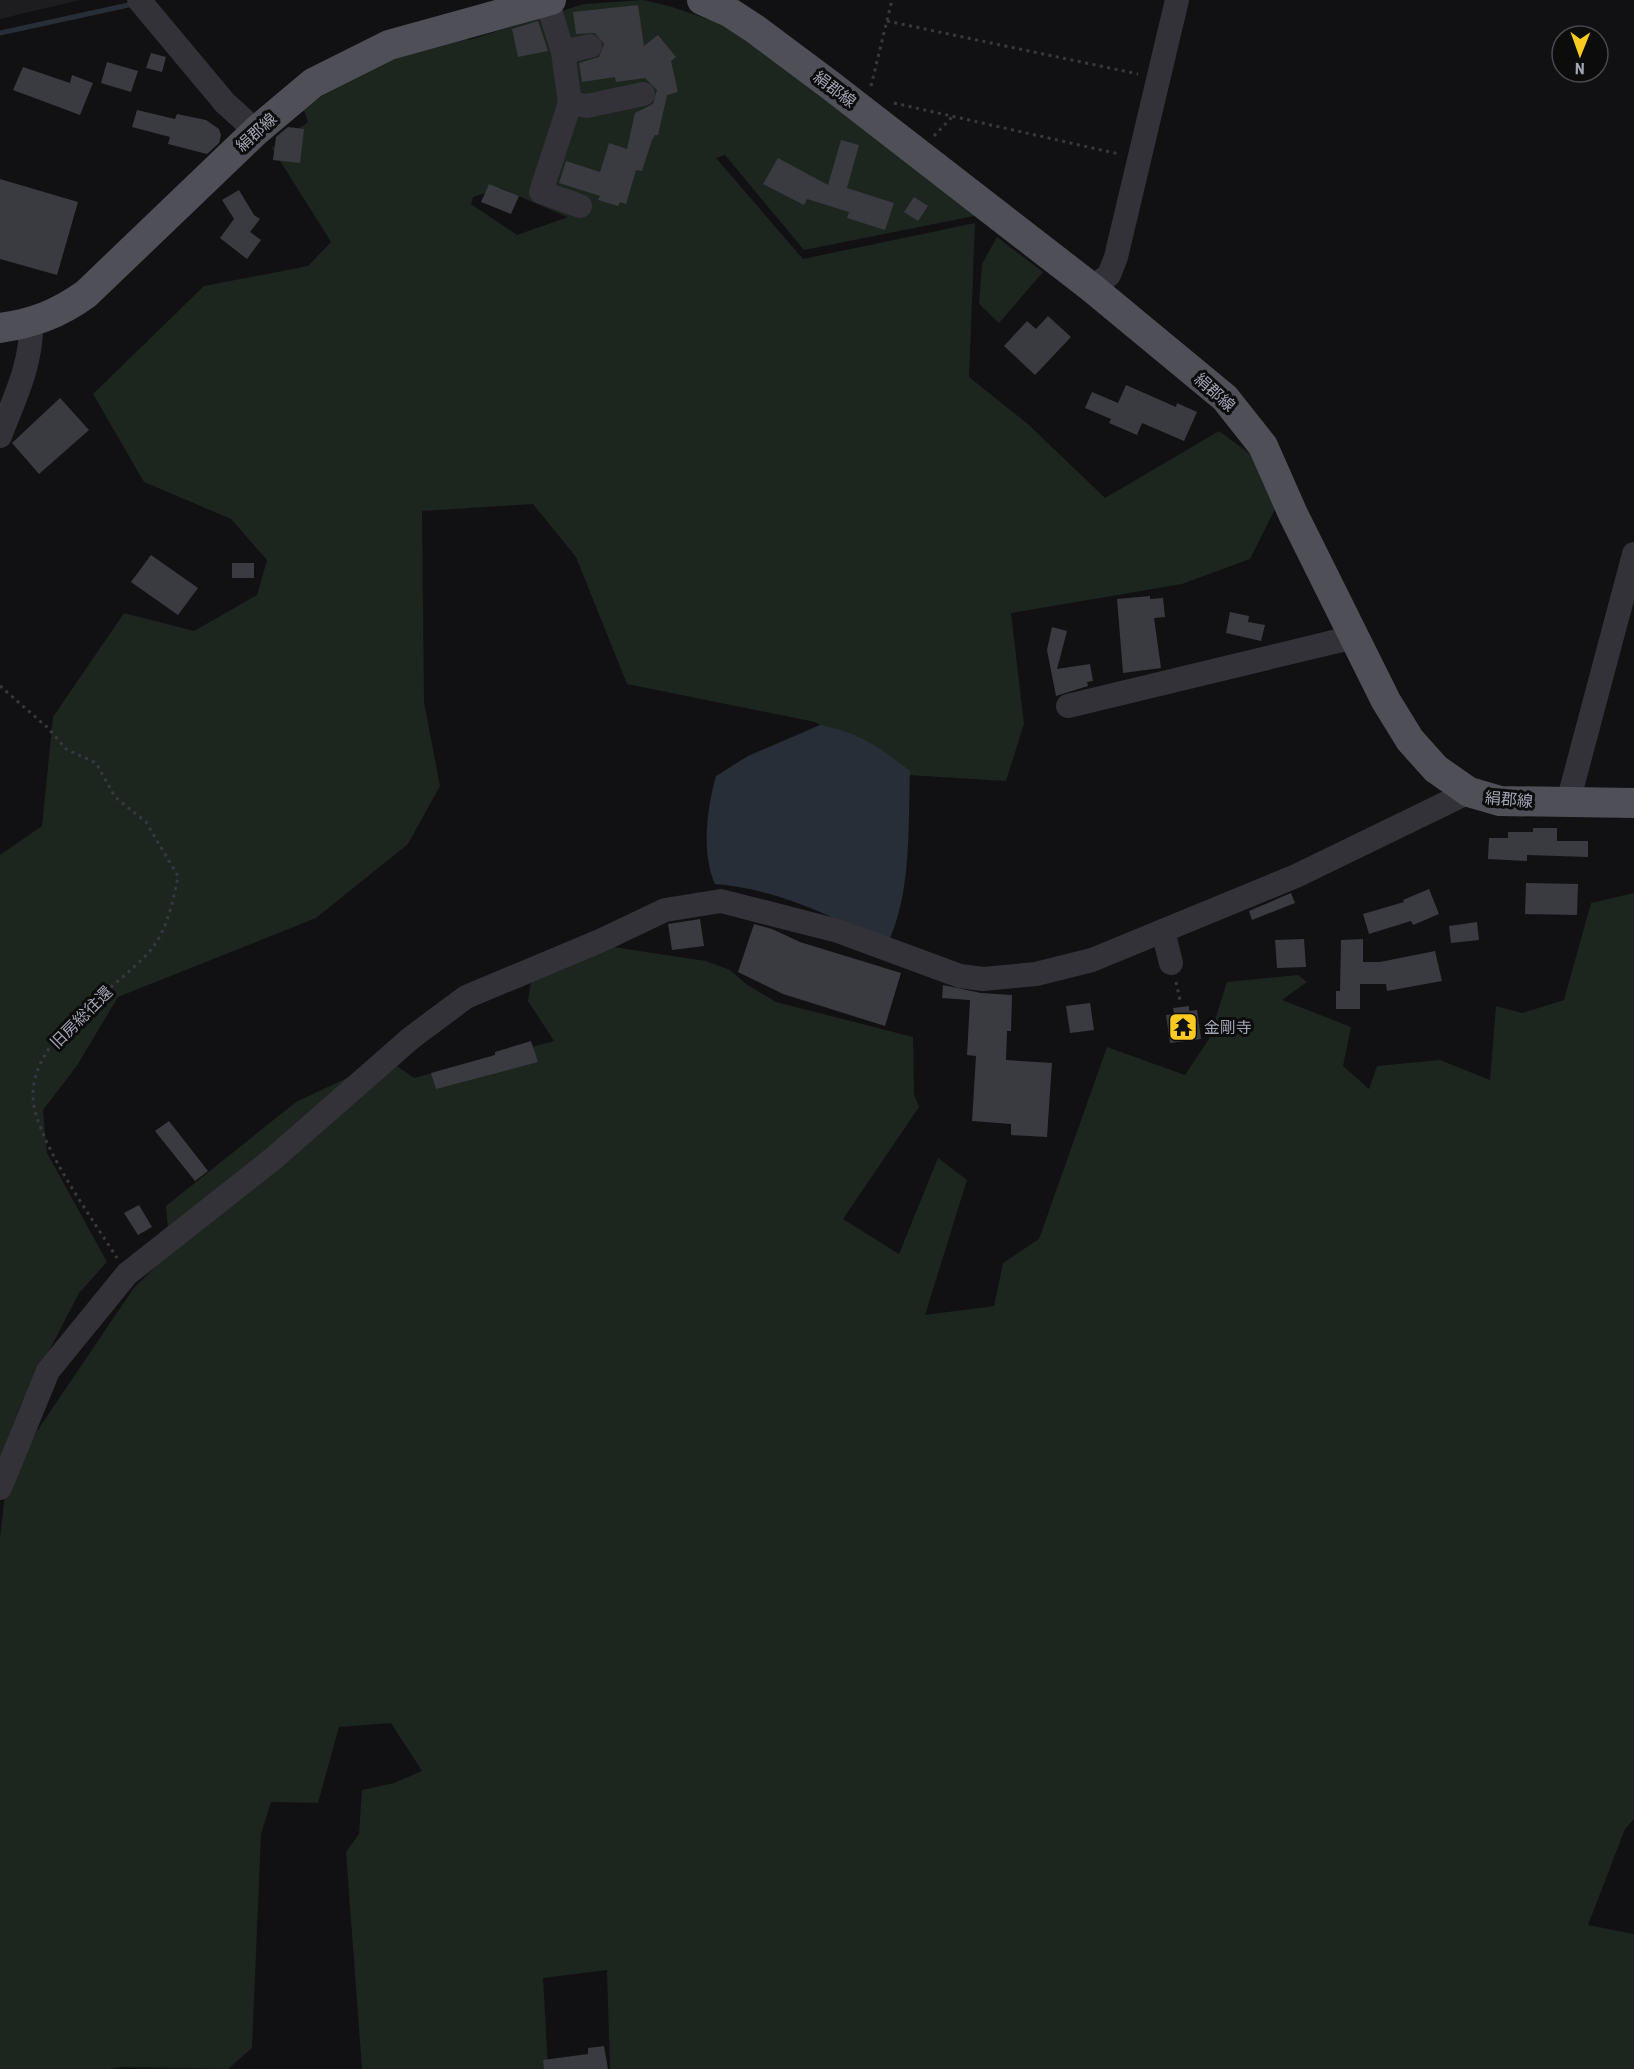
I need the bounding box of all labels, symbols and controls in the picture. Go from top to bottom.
north arrow [1550,24,1610,84]
text: N [1575,59,1585,78]
street label: 絹郡線 [810,67,860,111]
street label: 絹郡線 [232,109,281,155]
street label: 絹郡線 [1190,369,1239,415]
street label: 絹郡線 [1484,788,1534,811]
street label: 旧房総往還 [46,982,116,1052]
temple icon: 金剛寺 [1167,1011,1199,1043]
place label: 金剛寺 [1204,1018,1252,1037]

